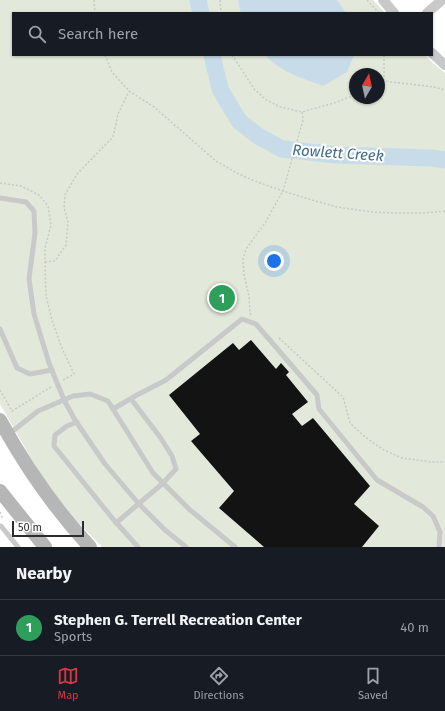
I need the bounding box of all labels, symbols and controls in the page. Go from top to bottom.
search box [12,12,433,56]
icon: search [26,23,48,45]
text: Search here [58,25,138,43]
north arrow [349,68,385,104]
water label: Rowlett Creek [292,141,384,165]
your location [264,251,284,271]
pin: 1 [209,283,235,313]
scale bar [12,519,84,538]
text: 50 m [18,521,42,534]
text: Nearby [16,563,71,584]
text: Stephen G. Terrell Recreation Center [54,611,302,629]
text: 1 [26,620,32,635]
text: 40 m [400,620,429,635]
text: Sports [54,629,92,644]
tab: Map [57,665,79,702]
tab: Directions [193,665,244,702]
tab: Saved [358,665,388,702]

